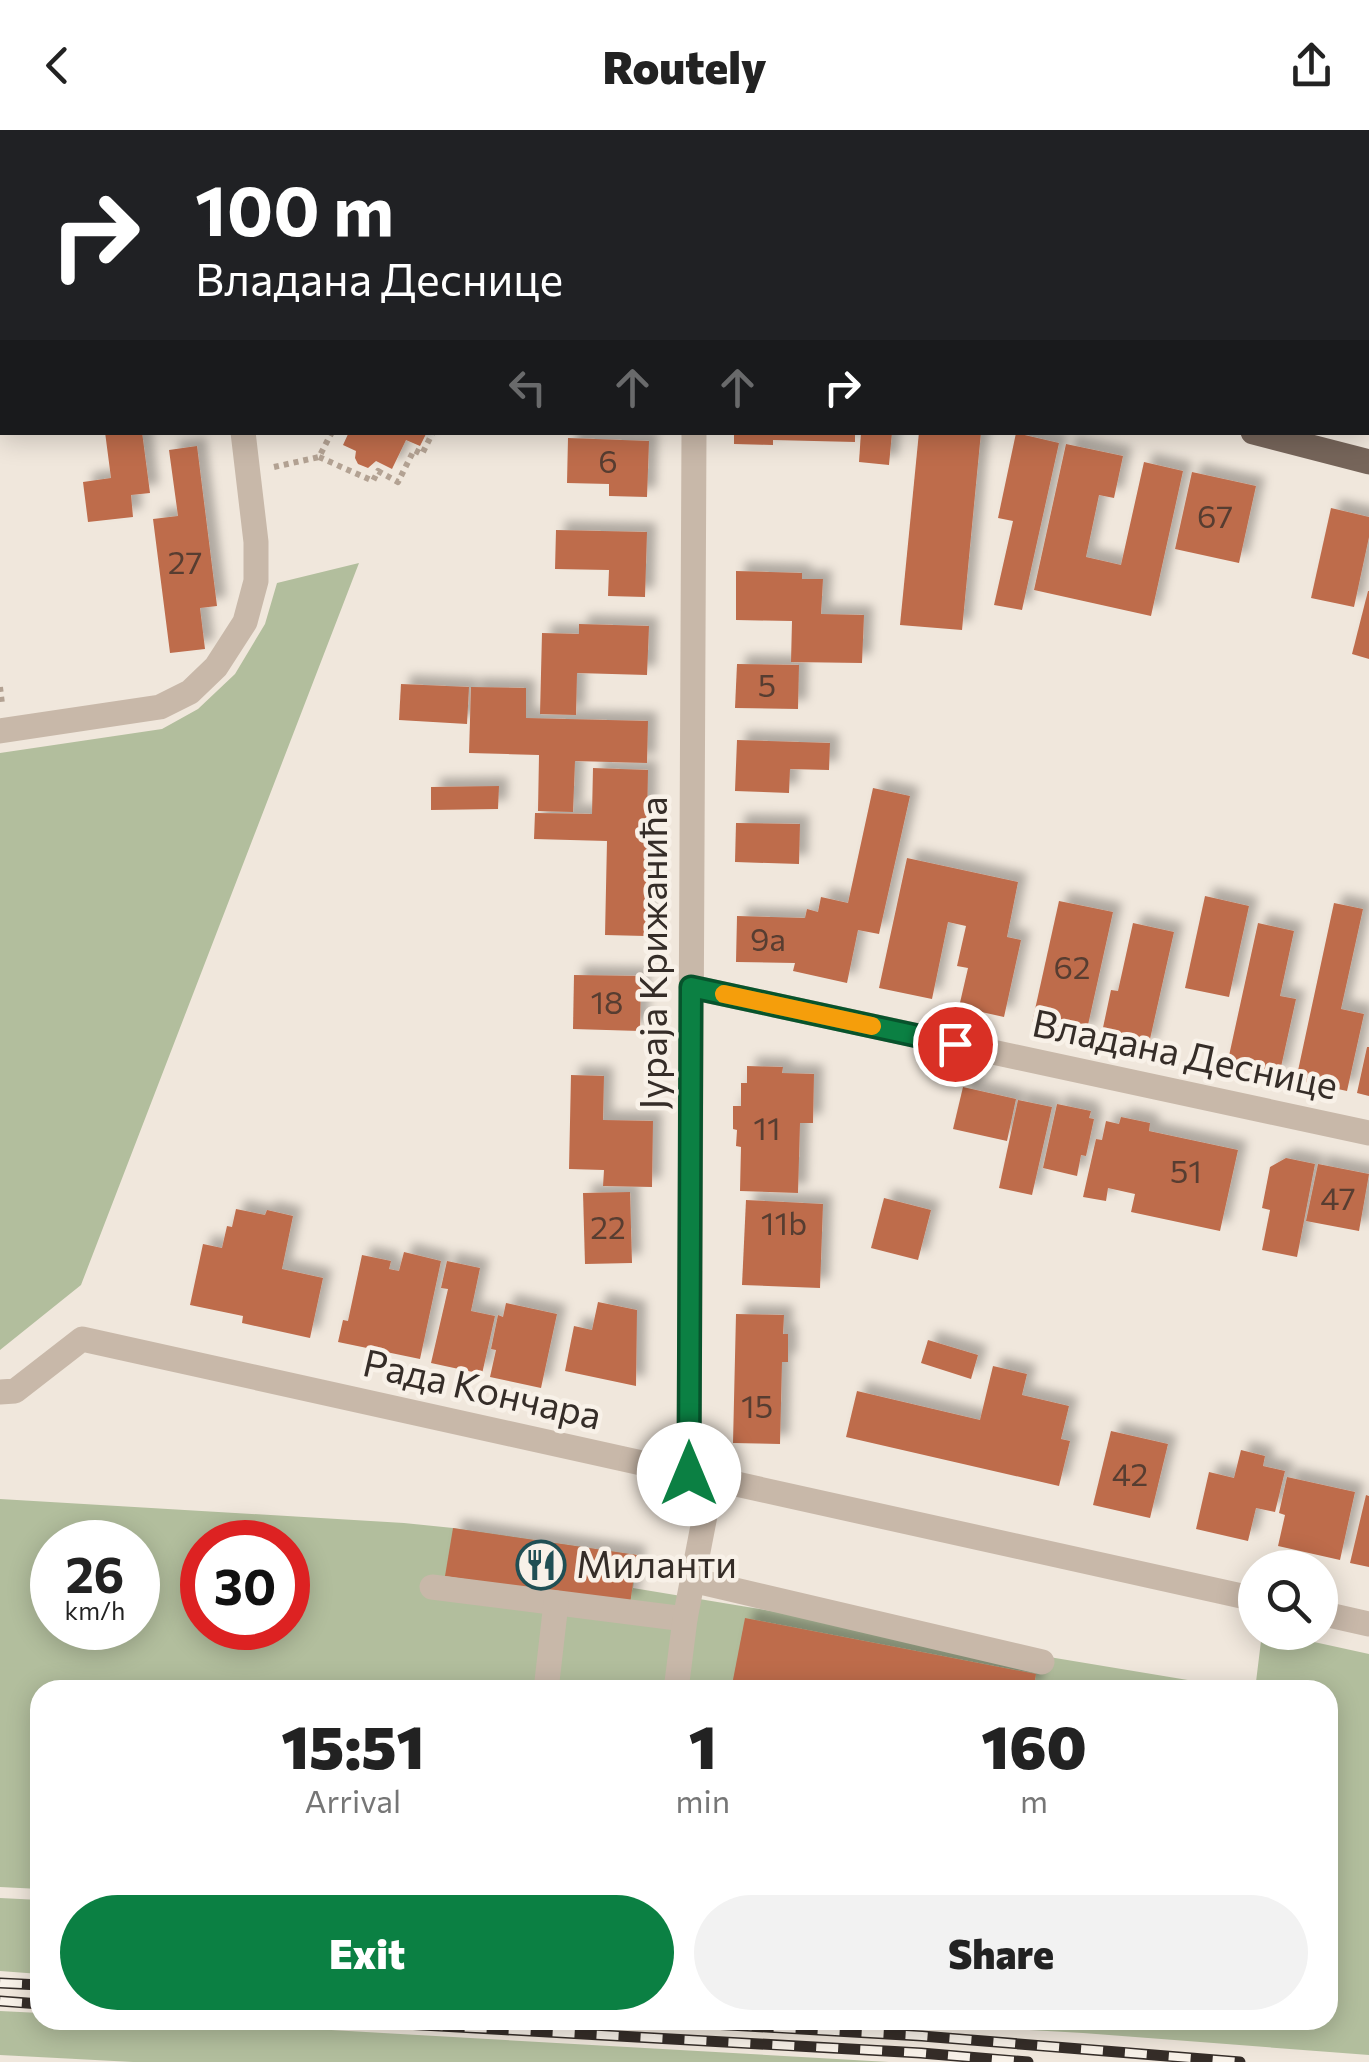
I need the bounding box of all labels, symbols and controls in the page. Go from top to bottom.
icon: back [30,38,85,93]
text: Routely [603,38,766,93]
icon: share [1284,38,1339,93]
text: 100 m [195,165,394,250]
icon: right [30,170,160,300]
text: Владана Деснице [195,250,563,305]
icon: left [500,360,555,415]
icon: ahead [605,360,660,415]
icon: ahead [710,360,765,415]
icon: right [815,360,870,415]
house number: 6 [598,440,618,480]
house number: 67 [1197,495,1233,535]
house number: 27 [168,541,202,581]
house number: 5 [758,664,776,704]
street label: Јураја Крижанића [628,796,675,1110]
house number: 9a [750,918,786,958]
house number: 62 [1053,946,1091,986]
house number: 18 [590,981,624,1021]
street label: Владана Деснице [1029,997,1342,1108]
pin [913,1002,998,1087]
icon: arrive [928,1017,983,1072]
house number: 11 [753,1107,781,1147]
house number: 51 [1170,1150,1202,1190]
house number: 47 [1320,1177,1356,1217]
house number: 11b [761,1202,807,1242]
house number: 22 [590,1206,626,1246]
street label: Рада Кончара [359,1337,606,1438]
house number: 15 [741,1385,773,1425]
position arrow [637,1422,741,1526]
house number: 42 [1112,1453,1148,1493]
speed limit sign: 30 [180,1520,310,1650]
restaurant icon: Миланти [515,1539,567,1591]
place label: Миланти [576,1539,737,1586]
text: 26 [65,1542,124,1603]
map controls [1238,1550,1338,1650]
button: search [1238,1550,1338,1650]
text: km/h [65,1595,125,1625]
text: 15:51 [281,1708,424,1781]
text: 1 [689,1708,717,1781]
text: 160 [981,1708,1087,1781]
text: Arrival [304,1780,401,1820]
text: min [676,1780,730,1820]
text: m [1020,1780,1048,1820]
button: Exit [60,1895,674,2010]
button: Share [694,1895,1308,2010]

